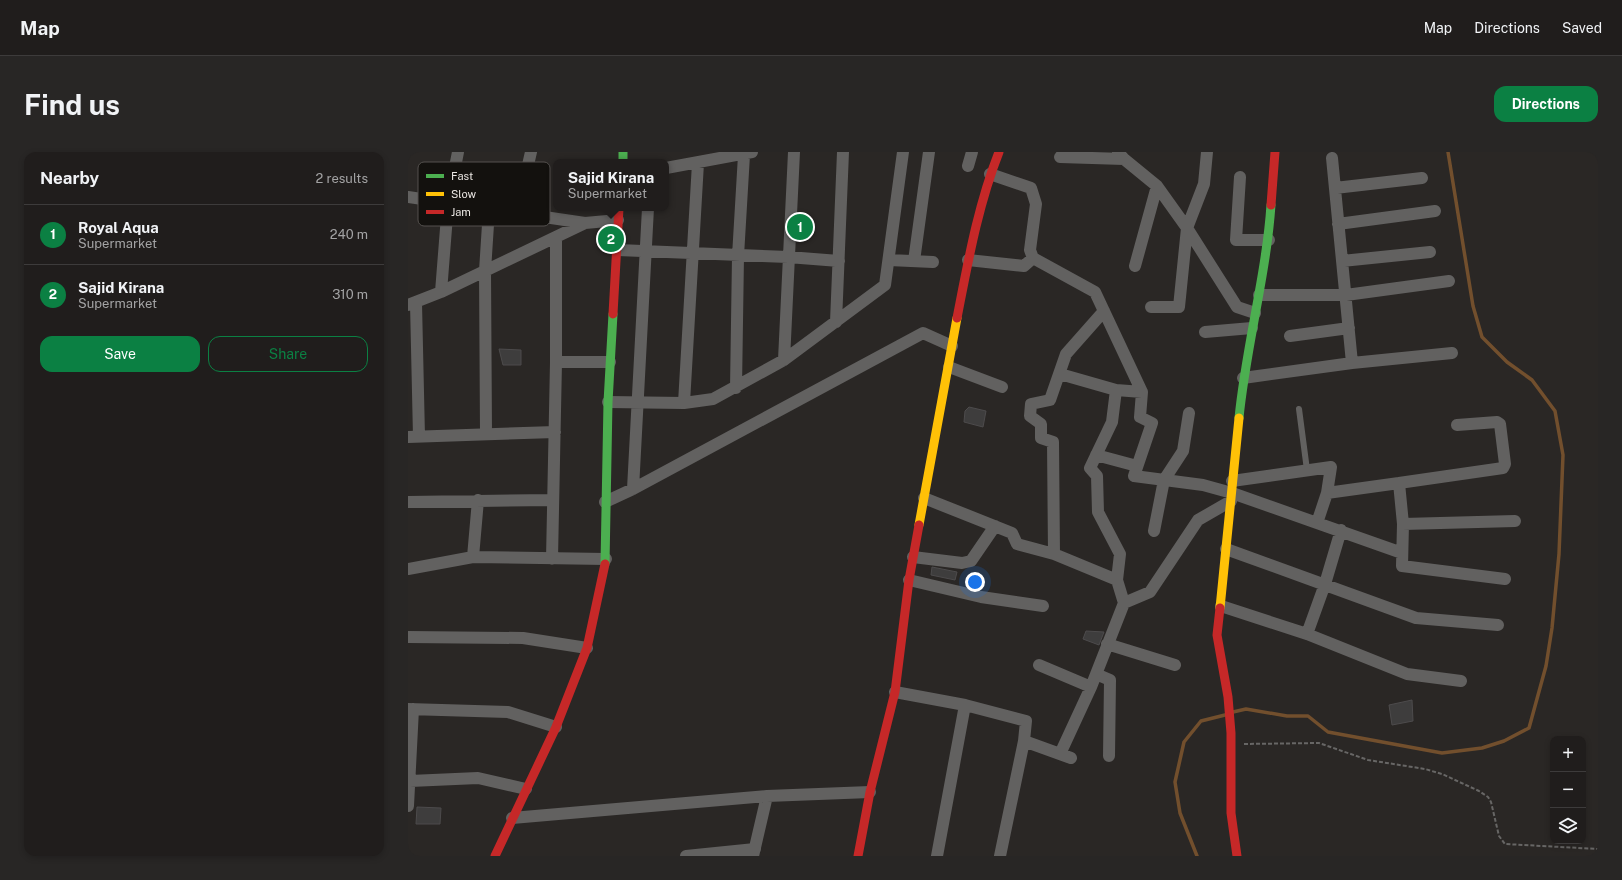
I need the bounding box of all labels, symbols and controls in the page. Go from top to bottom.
text: Map [20,17,60,39]
text: Map [1424,20,1452,36]
text: Directions [1474,20,1540,36]
text: Saved [1562,20,1602,36]
button: Directions [1494,86,1598,122]
text: Find us [24,88,120,121]
popup [553,159,669,211]
legend [418,162,550,226]
text: Nearby [40,168,99,188]
text: Sajid Kirana [568,169,654,186]
text: Fast [451,170,473,182]
text: 2 results [316,171,368,186]
text: Supermarket [568,186,647,201]
text: Slow [451,188,477,200]
text: Jam [451,206,471,218]
pin: 1 [787,212,813,242]
text: Royal Aqua [78,219,159,236]
pin: 2 [598,224,624,254]
text: 1 [50,227,56,242]
text: 240 m [330,227,368,242]
text: Supermarket [78,236,157,251]
text: Sajid Kirana [78,279,164,296]
text: 2 [49,287,57,302]
text: 310 m [332,287,368,302]
text: Supermarket [78,296,157,311]
button: Save [40,336,200,372]
button: Share [208,336,368,372]
your location [965,572,985,592]
map controls [1550,736,1586,844]
button: + [1550,736,1586,772]
button: − [1550,772,1586,808]
button: layers [1550,808,1586,844]

